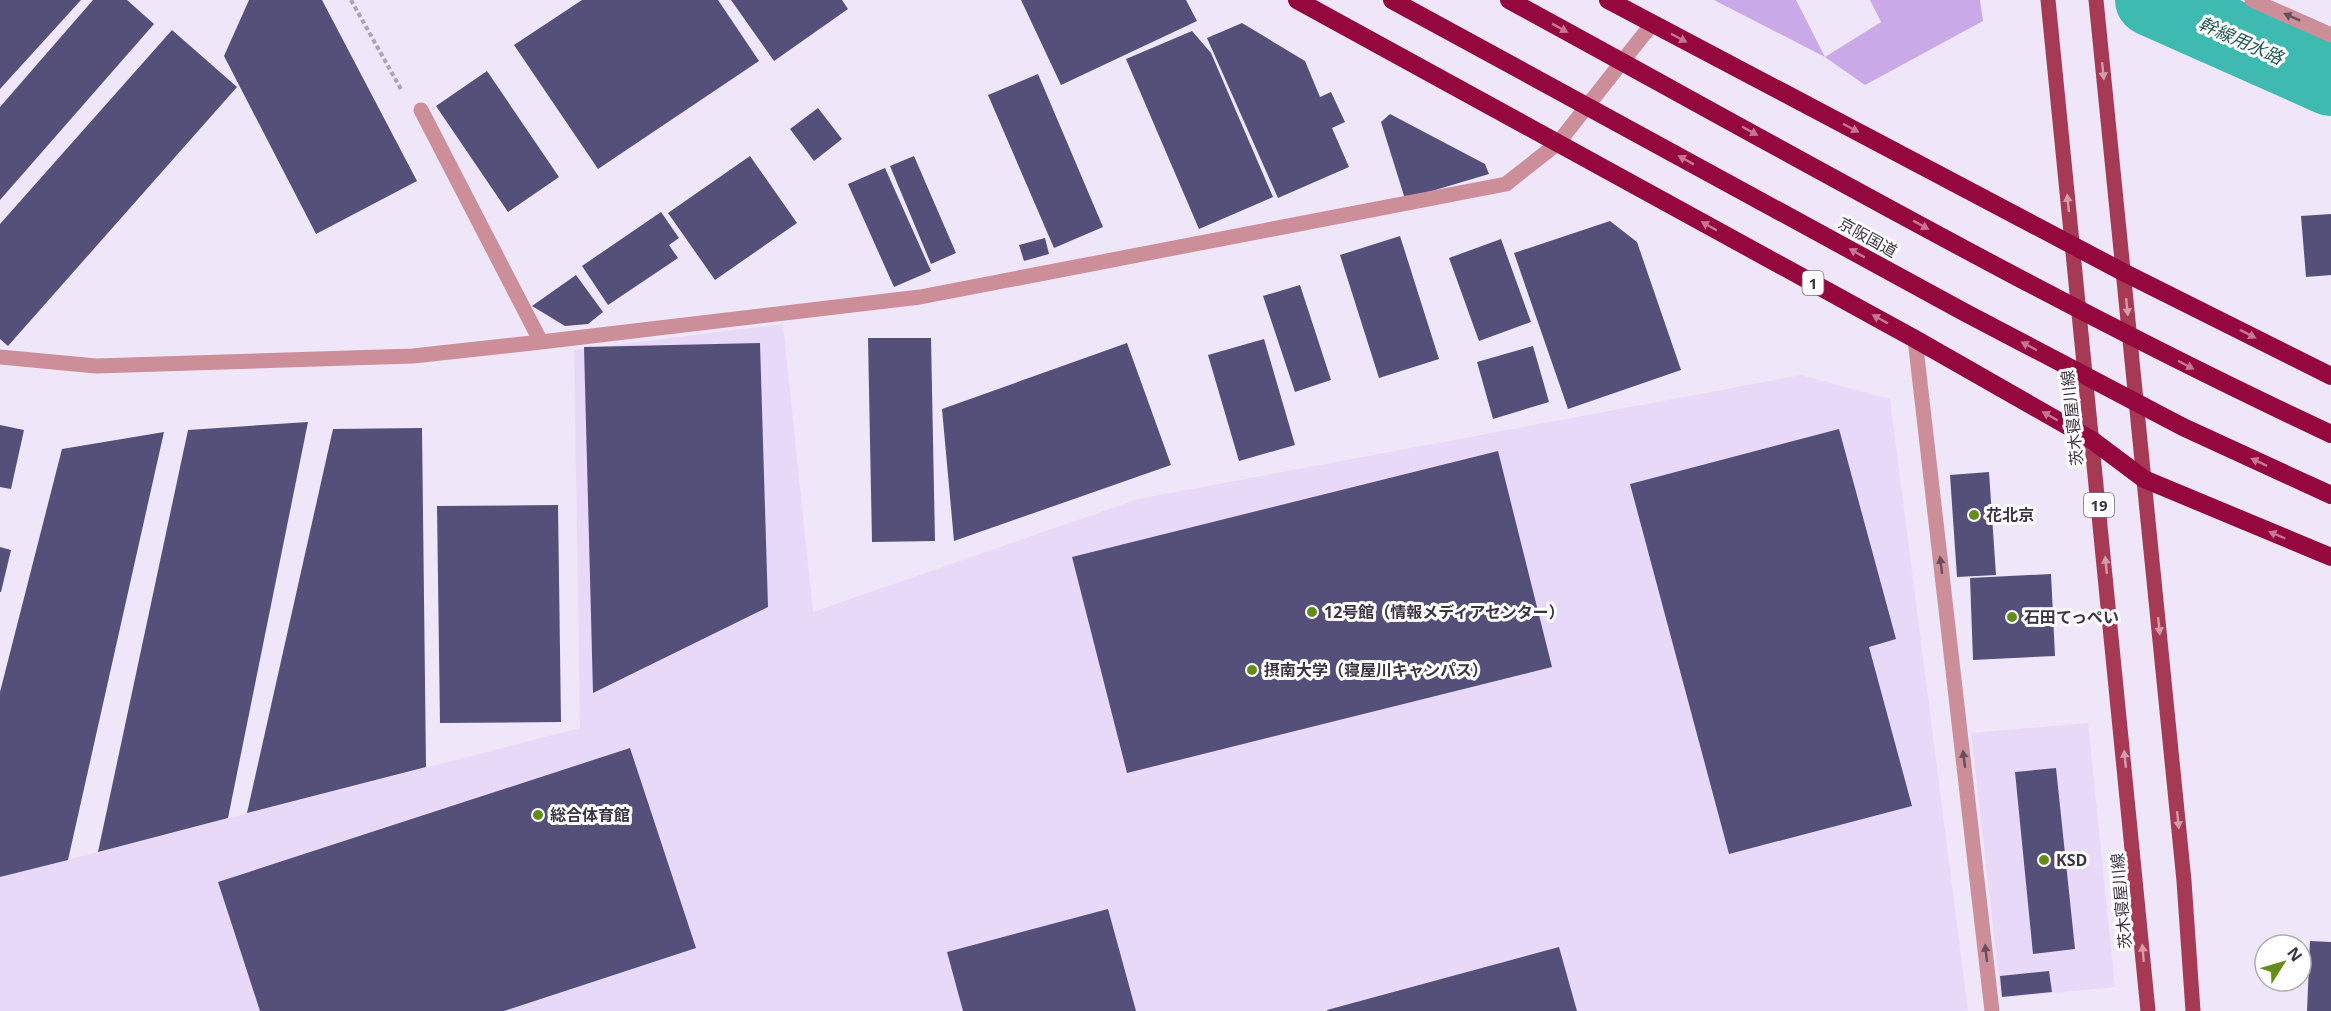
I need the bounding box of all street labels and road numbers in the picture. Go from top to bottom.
street label: 京阪国道 [1835,212,1901,262]
road number: 1 [1802,271,1824,295]
street label: 茨木寝屋川線 [2056,369,2088,467]
road number: 19 [2084,493,2114,517]
street label: 茨木寝屋川線 [2106,852,2136,950]

